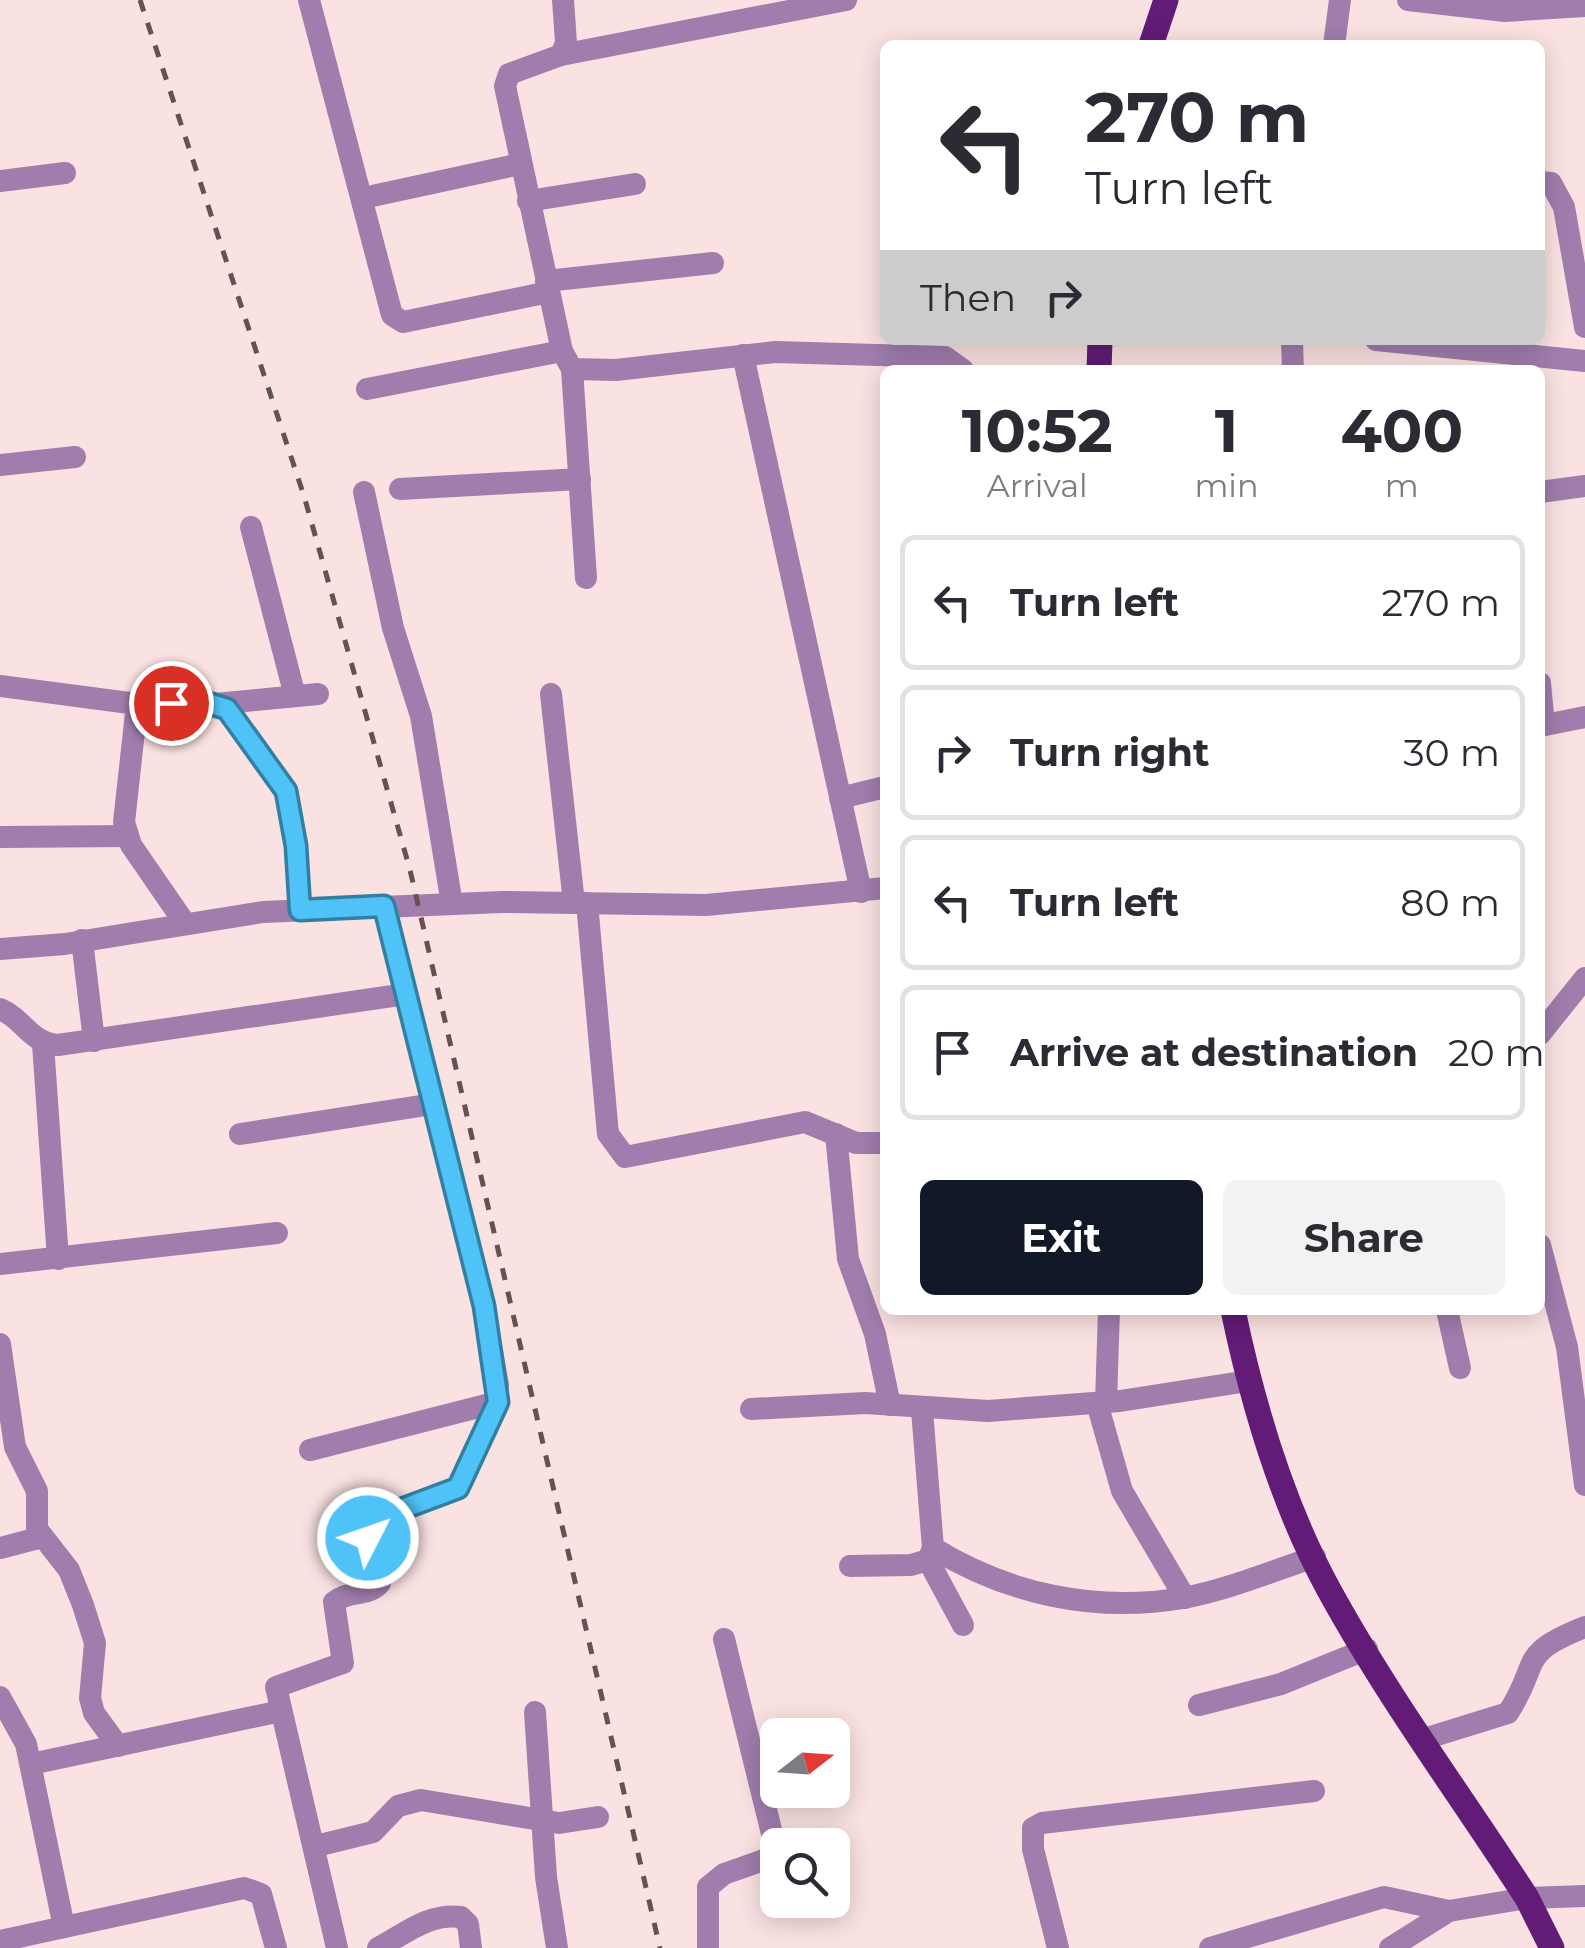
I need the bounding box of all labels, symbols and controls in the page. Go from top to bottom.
text: 270 m [1085,74,1309,160]
icon: left [920,80,1050,210]
text: Turn left [1085,160,1273,215]
icon: right [1036,270,1091,325]
text: Then [920,274,1016,321]
text: 10:52 [962,394,1113,467]
text: 1 [1215,394,1238,467]
text: 400 [1340,394,1463,467]
text: Arrival [987,466,1088,505]
text: min [1194,466,1259,505]
text: m [1385,466,1419,505]
icon: left [925,575,980,630]
text: Turn left [1010,579,1179,626]
text: 270 m [1381,579,1500,626]
pin [129,661,214,746]
icon: arrive [144,676,199,731]
icon: right [925,725,980,780]
text: Turn right [1010,729,1209,776]
text: 30 m [1403,729,1500,776]
icon: left [925,875,980,930]
text: Turn left [1010,879,1179,926]
text: 80 m [1400,879,1500,926]
icon: arrive [925,1025,980,1080]
text: Arrive at destination [1010,1029,1418,1076]
text: 20 m [1448,1029,1545,1076]
button: Exit [920,1180,1203,1295]
button: Share [1223,1180,1505,1295]
position arrow [316,1486,420,1590]
north arrow [760,1718,850,1808]
map controls [760,1718,850,1918]
button: search [760,1828,850,1918]

